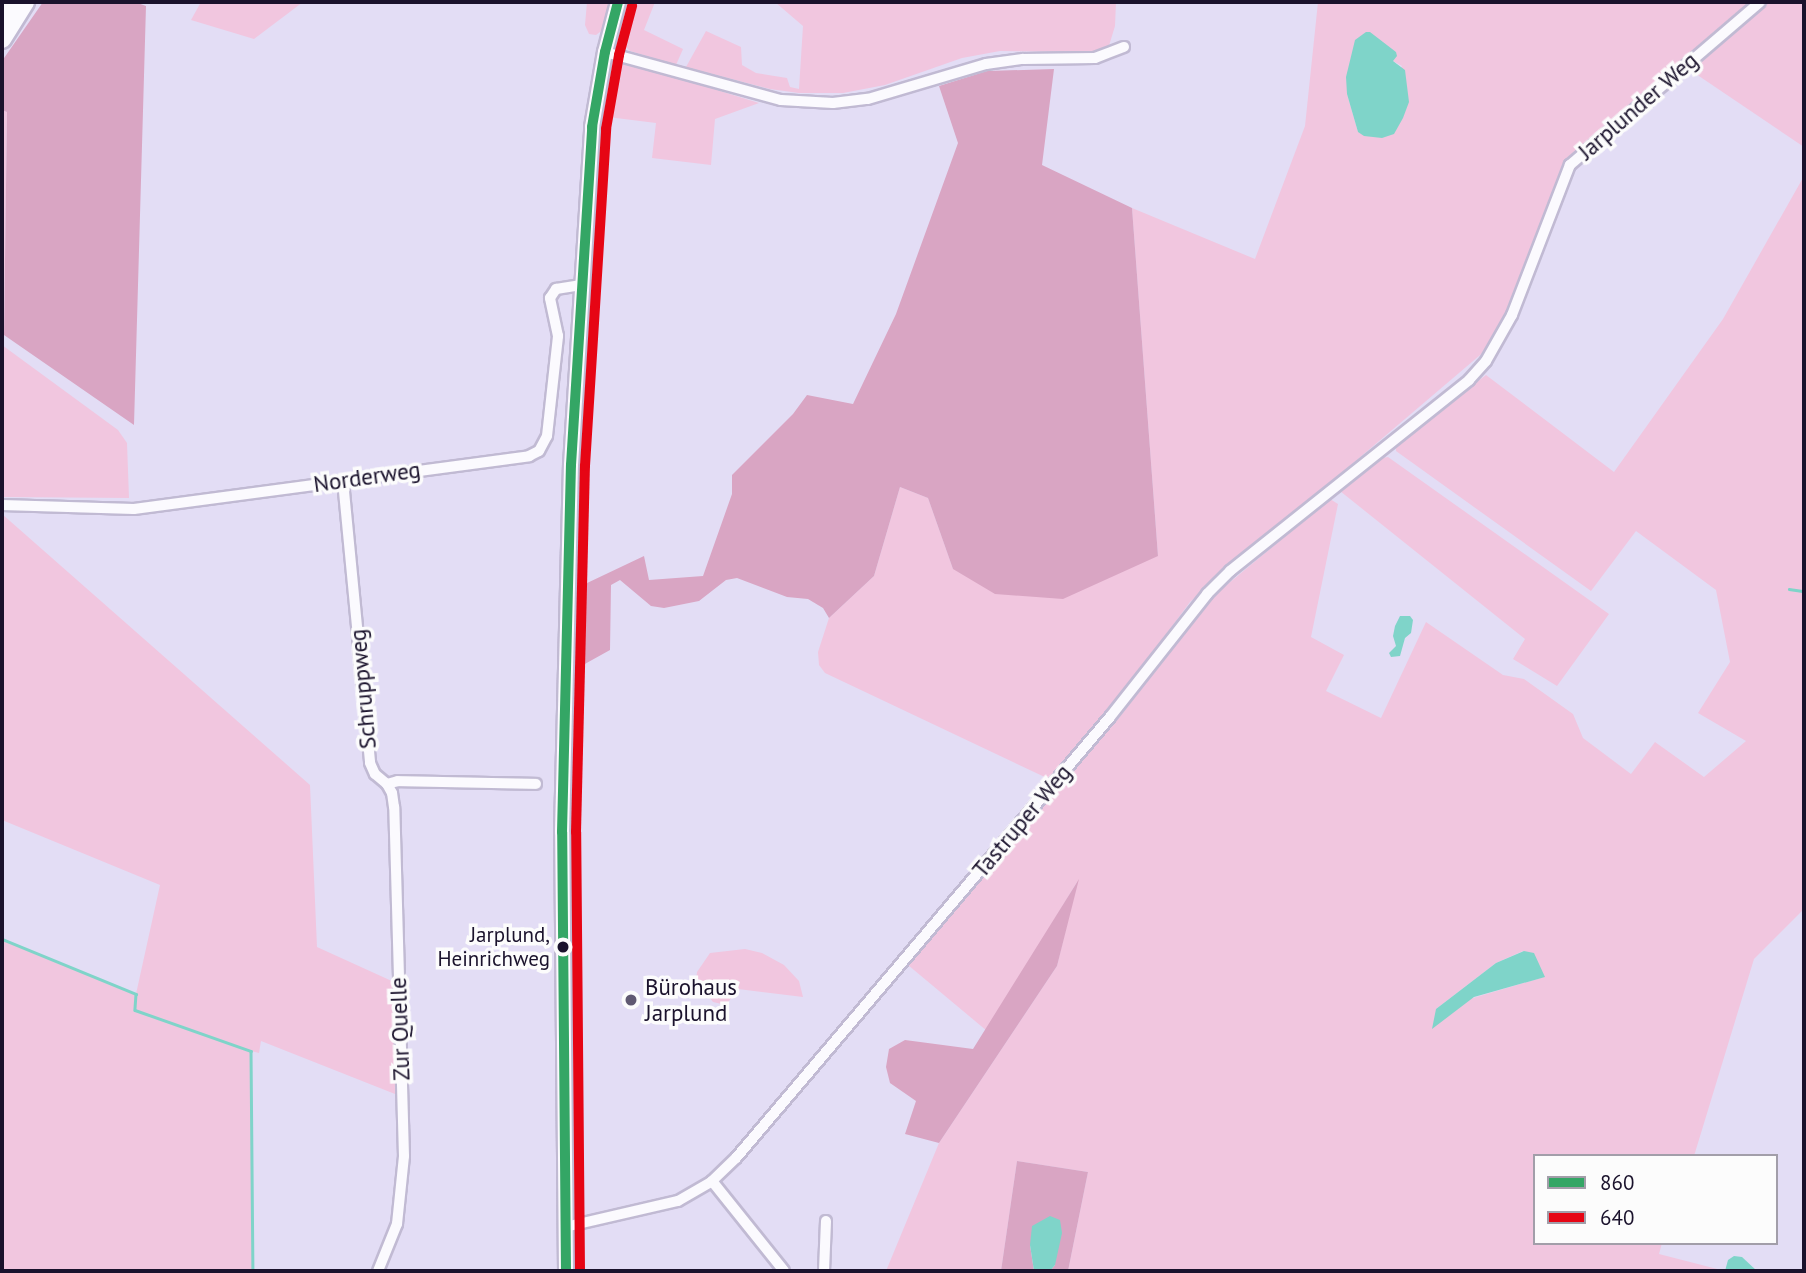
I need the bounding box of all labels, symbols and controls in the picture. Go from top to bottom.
street label: Jarplunder Weg [1572,46,1704,166]
street label: Norderweg [312,456,422,498]
street label: Schruppweg [344,628,382,750]
street label: Tastruper Weg [967,759,1077,883]
place label: Jarplund, Heinrichweg [437,922,550,972]
marker: Jarplund, Heinrichweg [556,940,570,954]
place label: Bürohaus Jarplund [645,973,737,1027]
street label: Zur Quelle [384,977,416,1081]
marker: Bürohaus Jarplund [623,992,639,1008]
legend [1533,1154,1778,1245]
text: 860 [1600,1169,1634,1196]
text: 640 [1600,1204,1634,1231]

